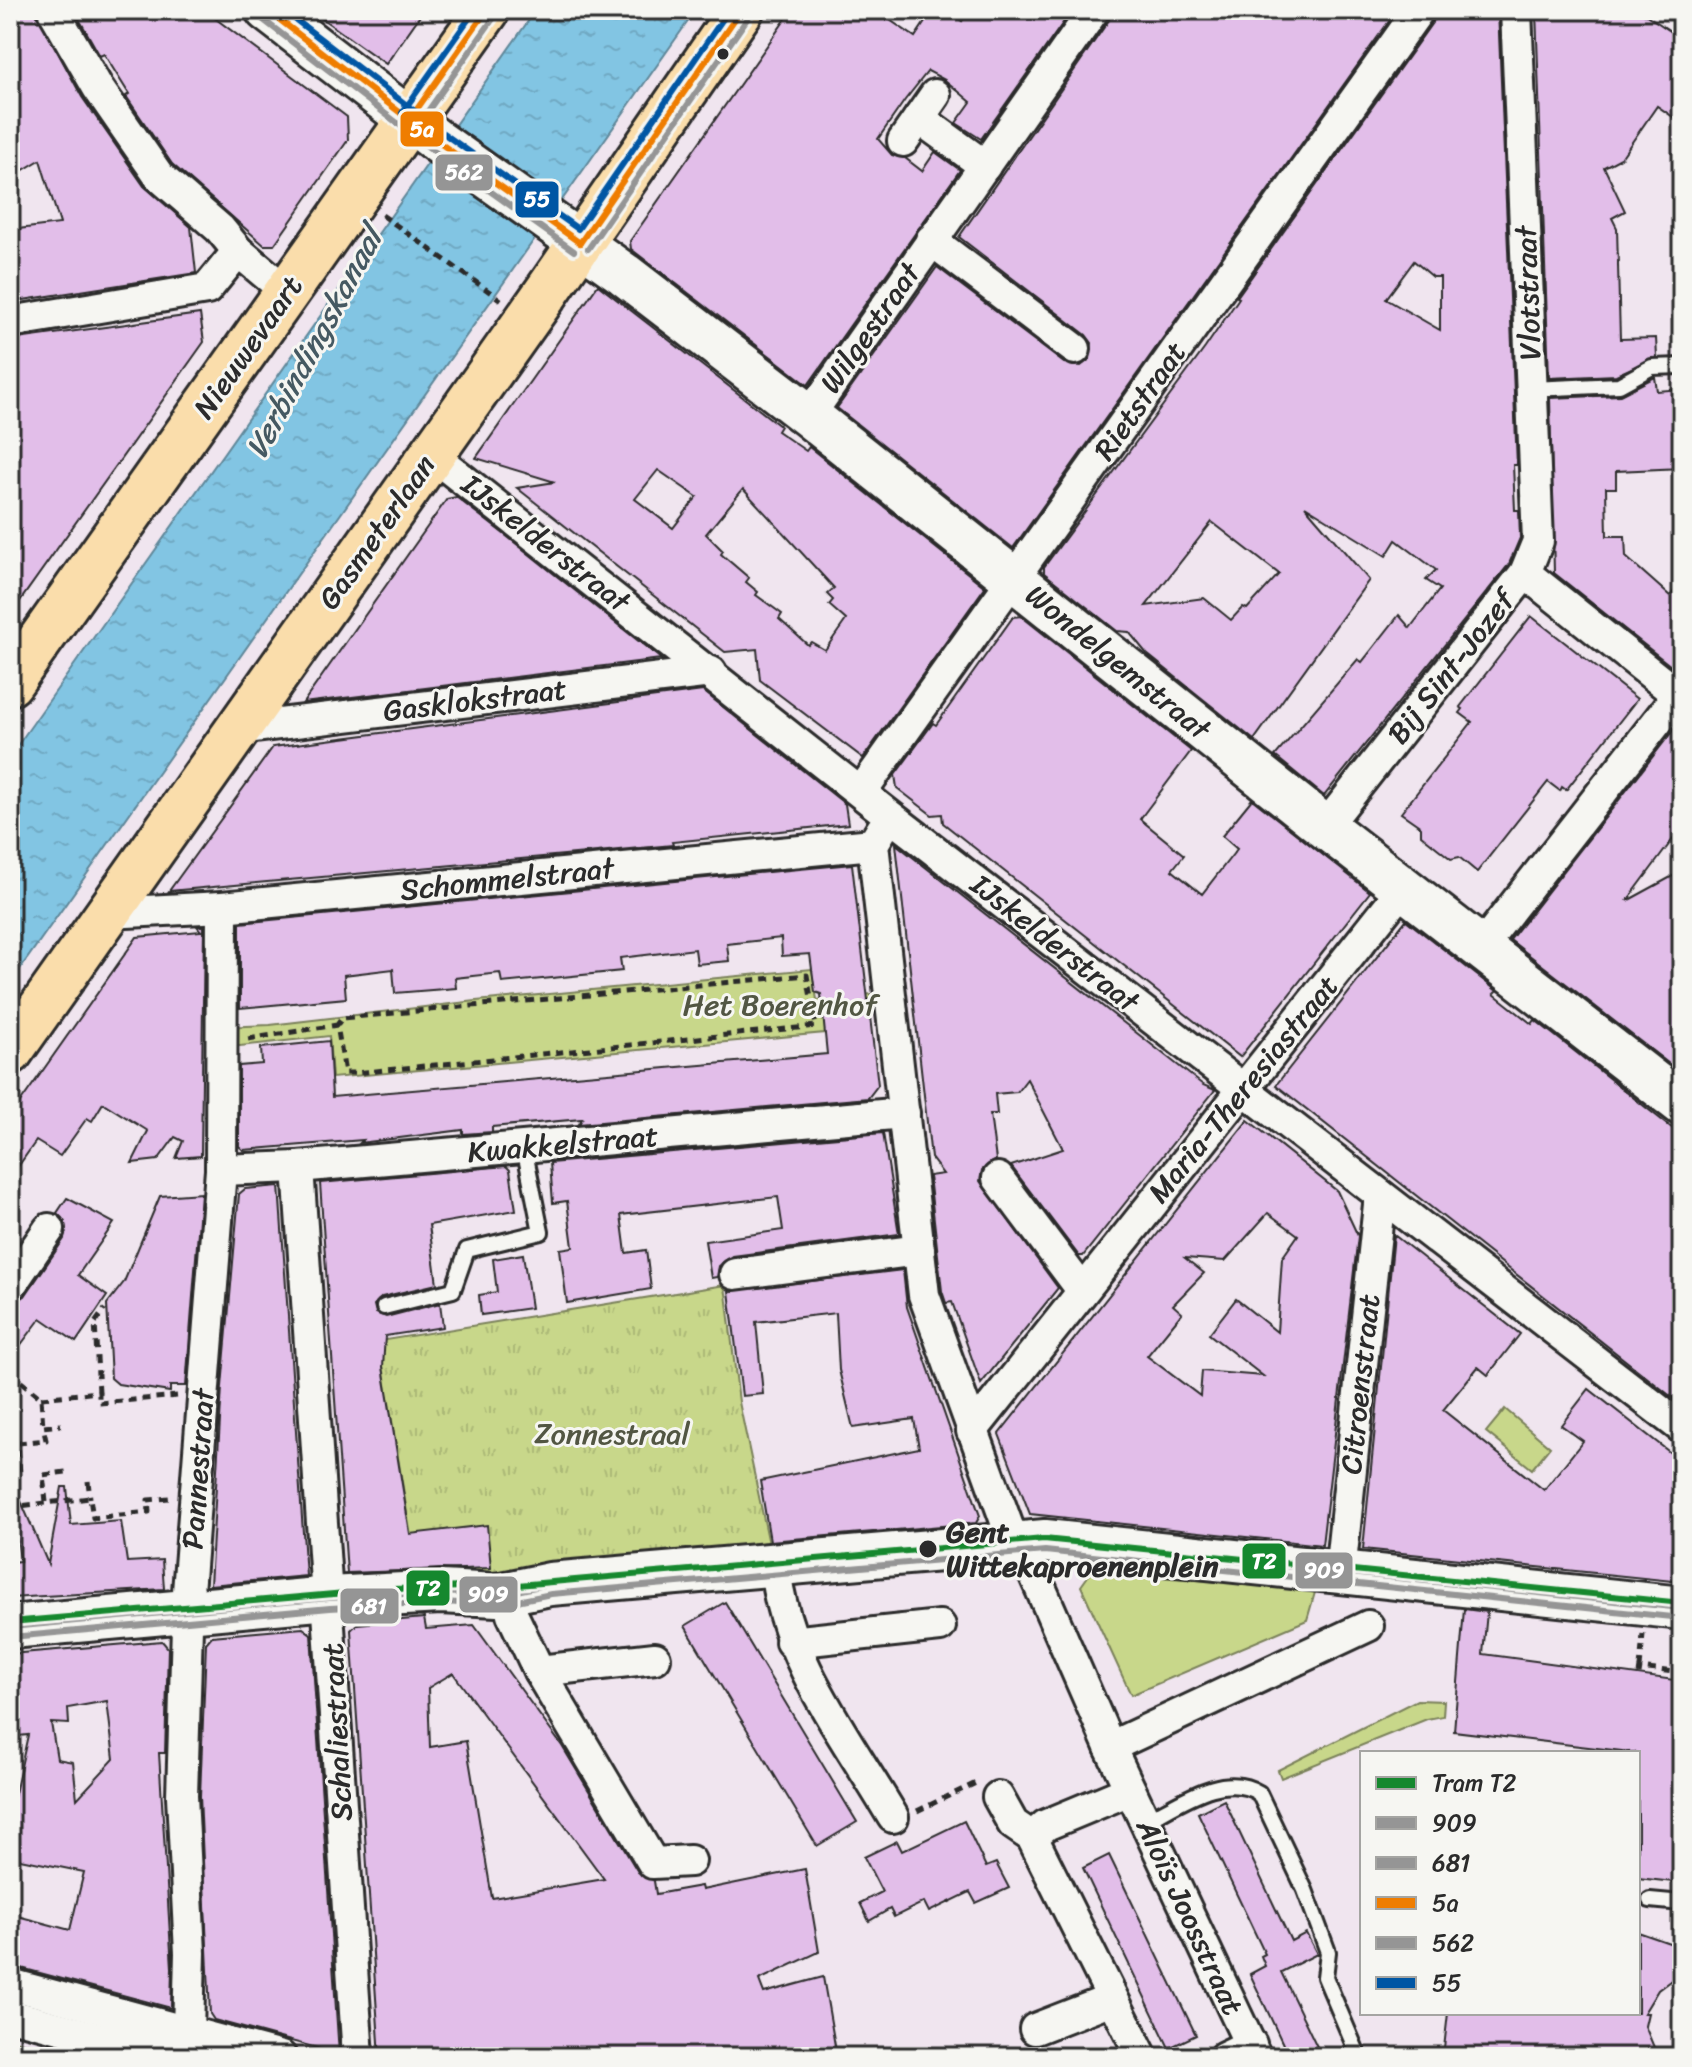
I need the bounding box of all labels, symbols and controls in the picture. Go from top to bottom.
unlabelled marker [715,46,731,62]
line badge: 5a [399,110,445,148]
text: 5a [410,110,434,149]
line badge: 562 [434,153,494,192]
text: 562 [445,153,484,192]
line badge: 55 [514,180,560,219]
text: 55 [524,180,551,219]
water label: Verbindingskanaal [229,211,402,469]
street label: Vlotstraat [1499,223,1557,361]
street label: Wilgestraat [805,249,936,405]
street label: Nieuwevaart [178,263,318,431]
street label: Rietstraat [1079,330,1201,472]
street label: Gasmeterlaan [303,443,451,621]
street label: IJskelderstraat [449,459,644,628]
street label: Wondelgemstraat [1013,570,1225,756]
street label: Bij Sint-Jozef [1373,575,1531,757]
street label: Gasklokstraat [380,662,570,738]
street label: Schommelstraat [397,841,618,917]
street label: IJskelderstraat [958,859,1153,1028]
street label: Maria-Theresiastraat [1133,962,1353,1216]
park label: Het Boerenhof [683,978,880,1032]
street label: Kwakkelstraat [465,1109,661,1179]
street label: Citroenstraat [1324,1291,1396,1477]
street label: Pannestraat [165,1385,231,1551]
park label: Zonnestraal [534,1407,690,1461]
place label: Gent Wittekaproenenplein [946,1505,1219,1593]
marker: Gent Wittekaproenenplein [917,1538,939,1560]
line badge: T2 [1241,1542,1287,1580]
text: T2 [1252,1542,1277,1581]
line badge: 909 [1294,1551,1354,1590]
text: 909 [1304,1551,1345,1590]
line badge: T2 [405,1569,451,1607]
text: T2 [416,1569,441,1608]
line badge: 909 [458,1575,519,1614]
text: 909 [468,1575,509,1614]
line badge: 681 [339,1587,400,1625]
text: 681 [350,1587,387,1626]
street label: Schaliestraat [305,1642,369,1822]
legend [1360,1751,1640,2015]
text: Tram T2 [1432,1762,1516,1804]
text: 909 [1432,1802,1477,1844]
street label: Aloïs Joosstraat [1120,1808,1259,2025]
text: 681 [1432,1842,1470,1884]
text: 5a [1432,1882,1459,1924]
text: 562 [1432,1922,1474,1964]
text: 55 [1432,1962,1461,2004]

